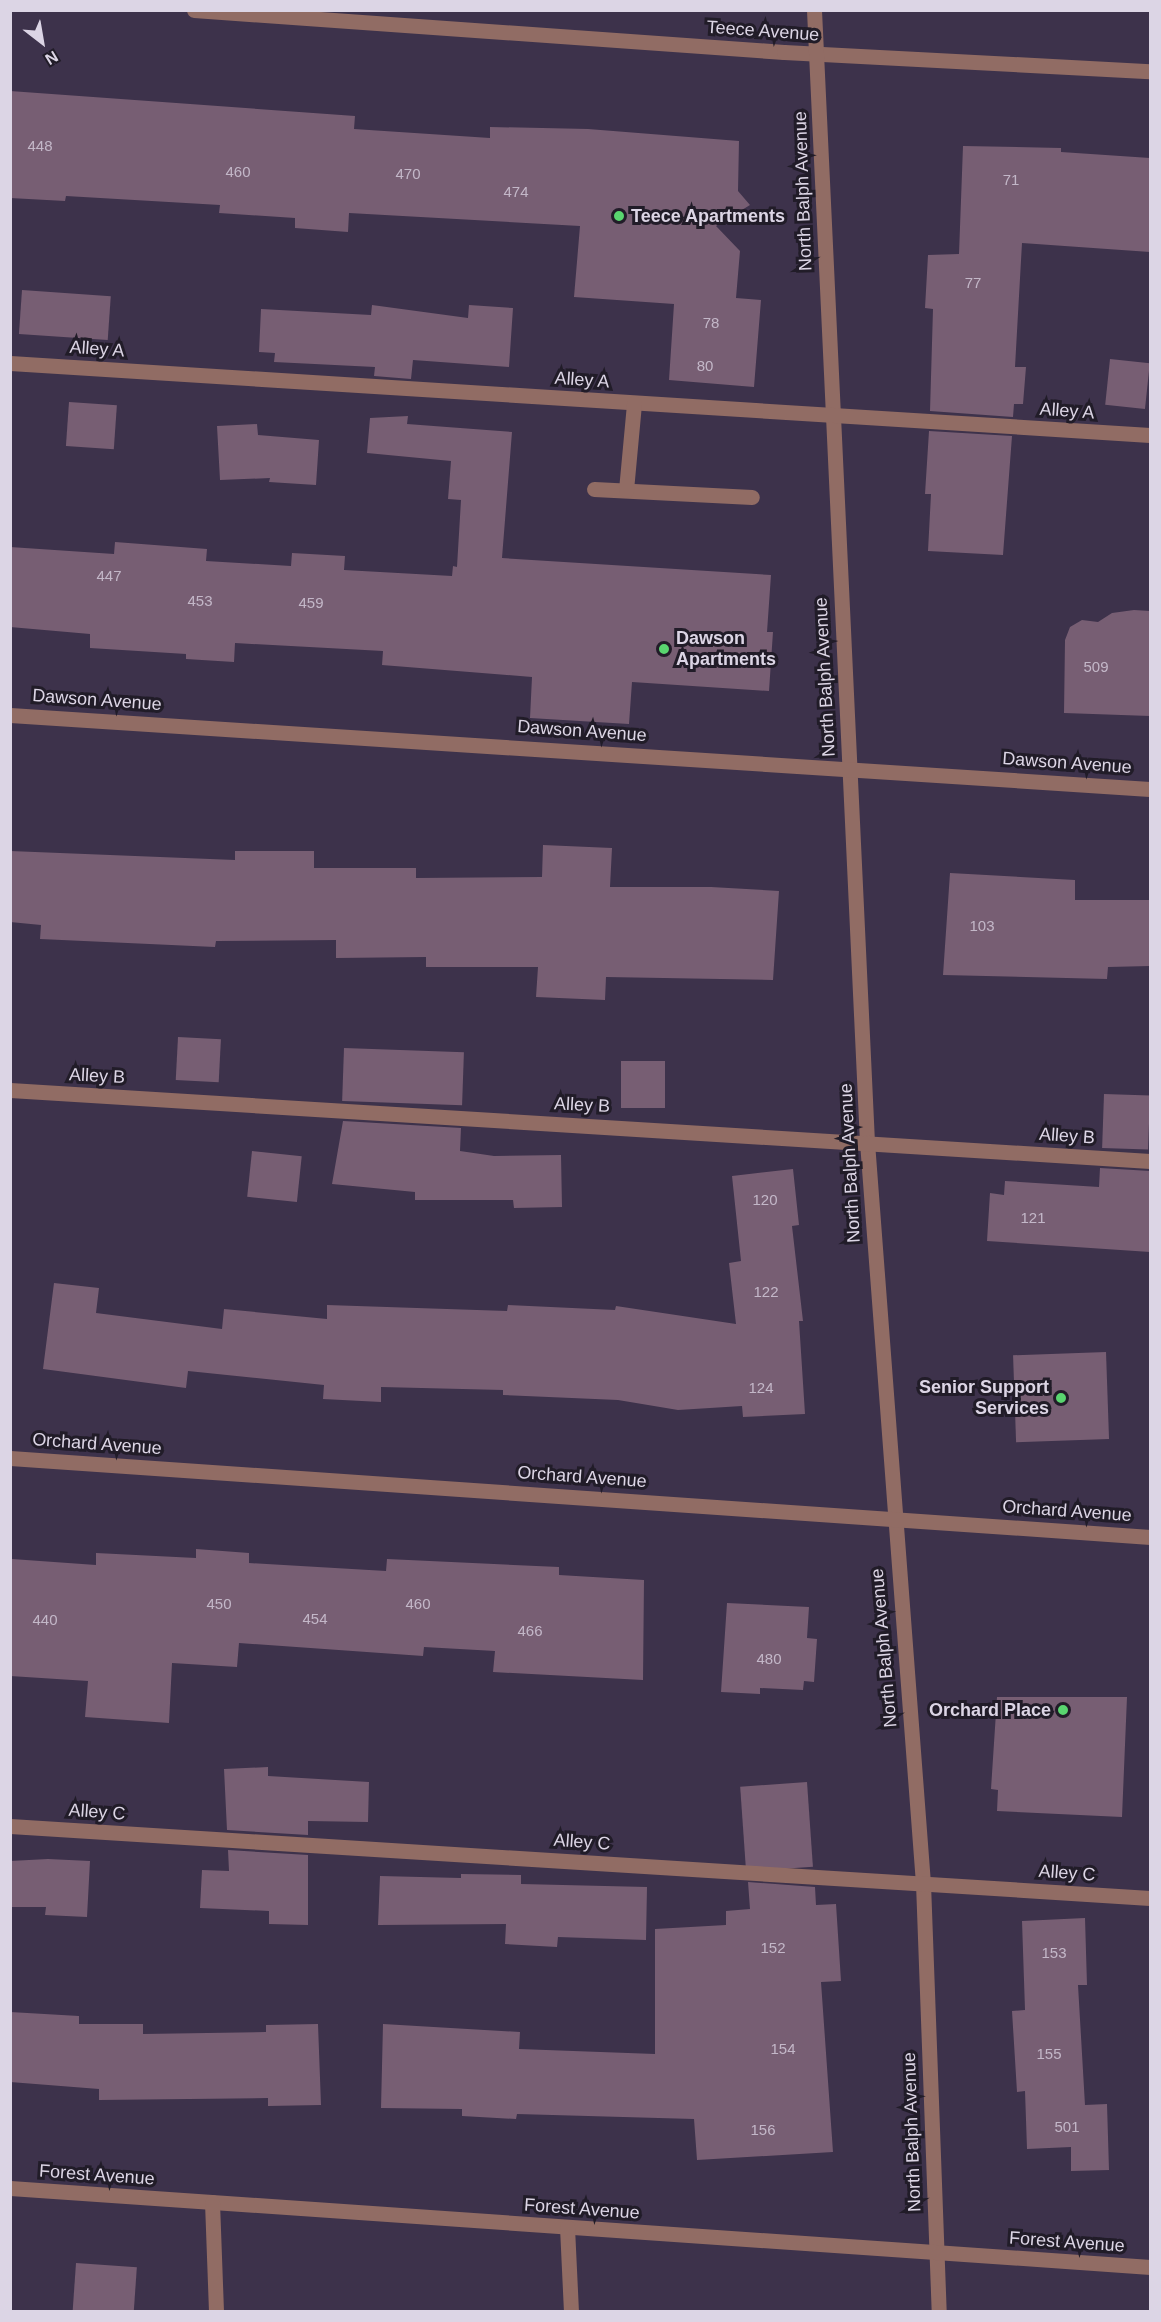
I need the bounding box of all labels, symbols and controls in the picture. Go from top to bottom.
north arrow [12,12,72,72]
street label: Teece Avenue [706,16,820,46]
text: N [42,48,61,68]
street label: North Balph Avenue [789,110,817,272]
house number: 448 [27,137,53,155]
house number: 460 [225,163,251,181]
house number: 470 [395,165,421,183]
house number: 71 [1003,171,1019,189]
house number: 474 [503,183,529,201]
place label: Teece Apartments [631,205,786,227]
marker: Teece Apartments [612,209,626,223]
house number: 77 [965,274,981,292]
house number: 78 [703,314,719,332]
street label: Alley A [68,336,126,362]
house number: 80 [697,357,713,375]
street label: Alley A [553,367,611,393]
street label: Alley A [1038,398,1096,424]
house number: 447 [96,567,122,585]
house number: 453 [187,592,213,610]
house number: 459 [298,594,324,612]
street label: North Balph Avenue [810,596,840,758]
place label: Dawson Apartments [676,628,776,670]
marker: Dawson Apartments [657,642,671,656]
house number: 509 [1083,658,1109,676]
street label: Dawson Avenue [31,685,163,715]
street label: Dawson Avenue [516,716,648,746]
street label: Dawson Avenue [1001,748,1133,778]
house number: 103 [969,917,995,935]
street label: Alley B [68,1064,126,1088]
street label: North Balph Avenue [835,1082,865,1244]
street label: Alley B [553,1093,611,1117]
street label: Alley B [1038,1123,1096,1149]
house number: 120 [752,1191,778,1209]
house number: 121 [1020,1209,1046,1227]
house number: 122 [753,1283,779,1301]
place label: Senior Support Services [919,1377,1049,1420]
house number: 124 [748,1379,774,1397]
marker: Senior Support Services [1054,1391,1068,1405]
street label: Orchard Avenue [31,1429,163,1459]
street label: Orchard Avenue [516,1462,648,1492]
street label: Orchard Avenue [1001,1496,1133,1526]
street label: North Balph Avenue [866,1567,902,1729]
house number: 450 [206,1595,232,1613]
house number: 460 [405,1595,431,1613]
house number: 454 [302,1610,328,1628]
house number: 440 [32,1611,58,1629]
house number: 466 [517,1622,543,1640]
house number: 480 [756,1650,782,1668]
place label: Orchard Place [929,1699,1051,1721]
marker: Orchard Place [1056,1703,1070,1717]
street label: Alley C [68,1799,126,1825]
street label: Alley C [553,1829,611,1855]
street label: Alley C [1038,1860,1096,1886]
house number: 152 [760,1939,786,1957]
house number: 153 [1041,1944,1067,1962]
house number: 154 [770,2040,796,2058]
house number: 155 [1036,2045,1062,2063]
street label: North Balph Avenue [898,2051,926,2213]
house number: 501 [1054,2118,1080,2136]
house number: 156 [750,2121,776,2139]
street label: Forest Avenue [38,2160,156,2190]
street label: Forest Avenue [523,2194,641,2224]
street label: Forest Avenue [1008,2227,1126,2257]

